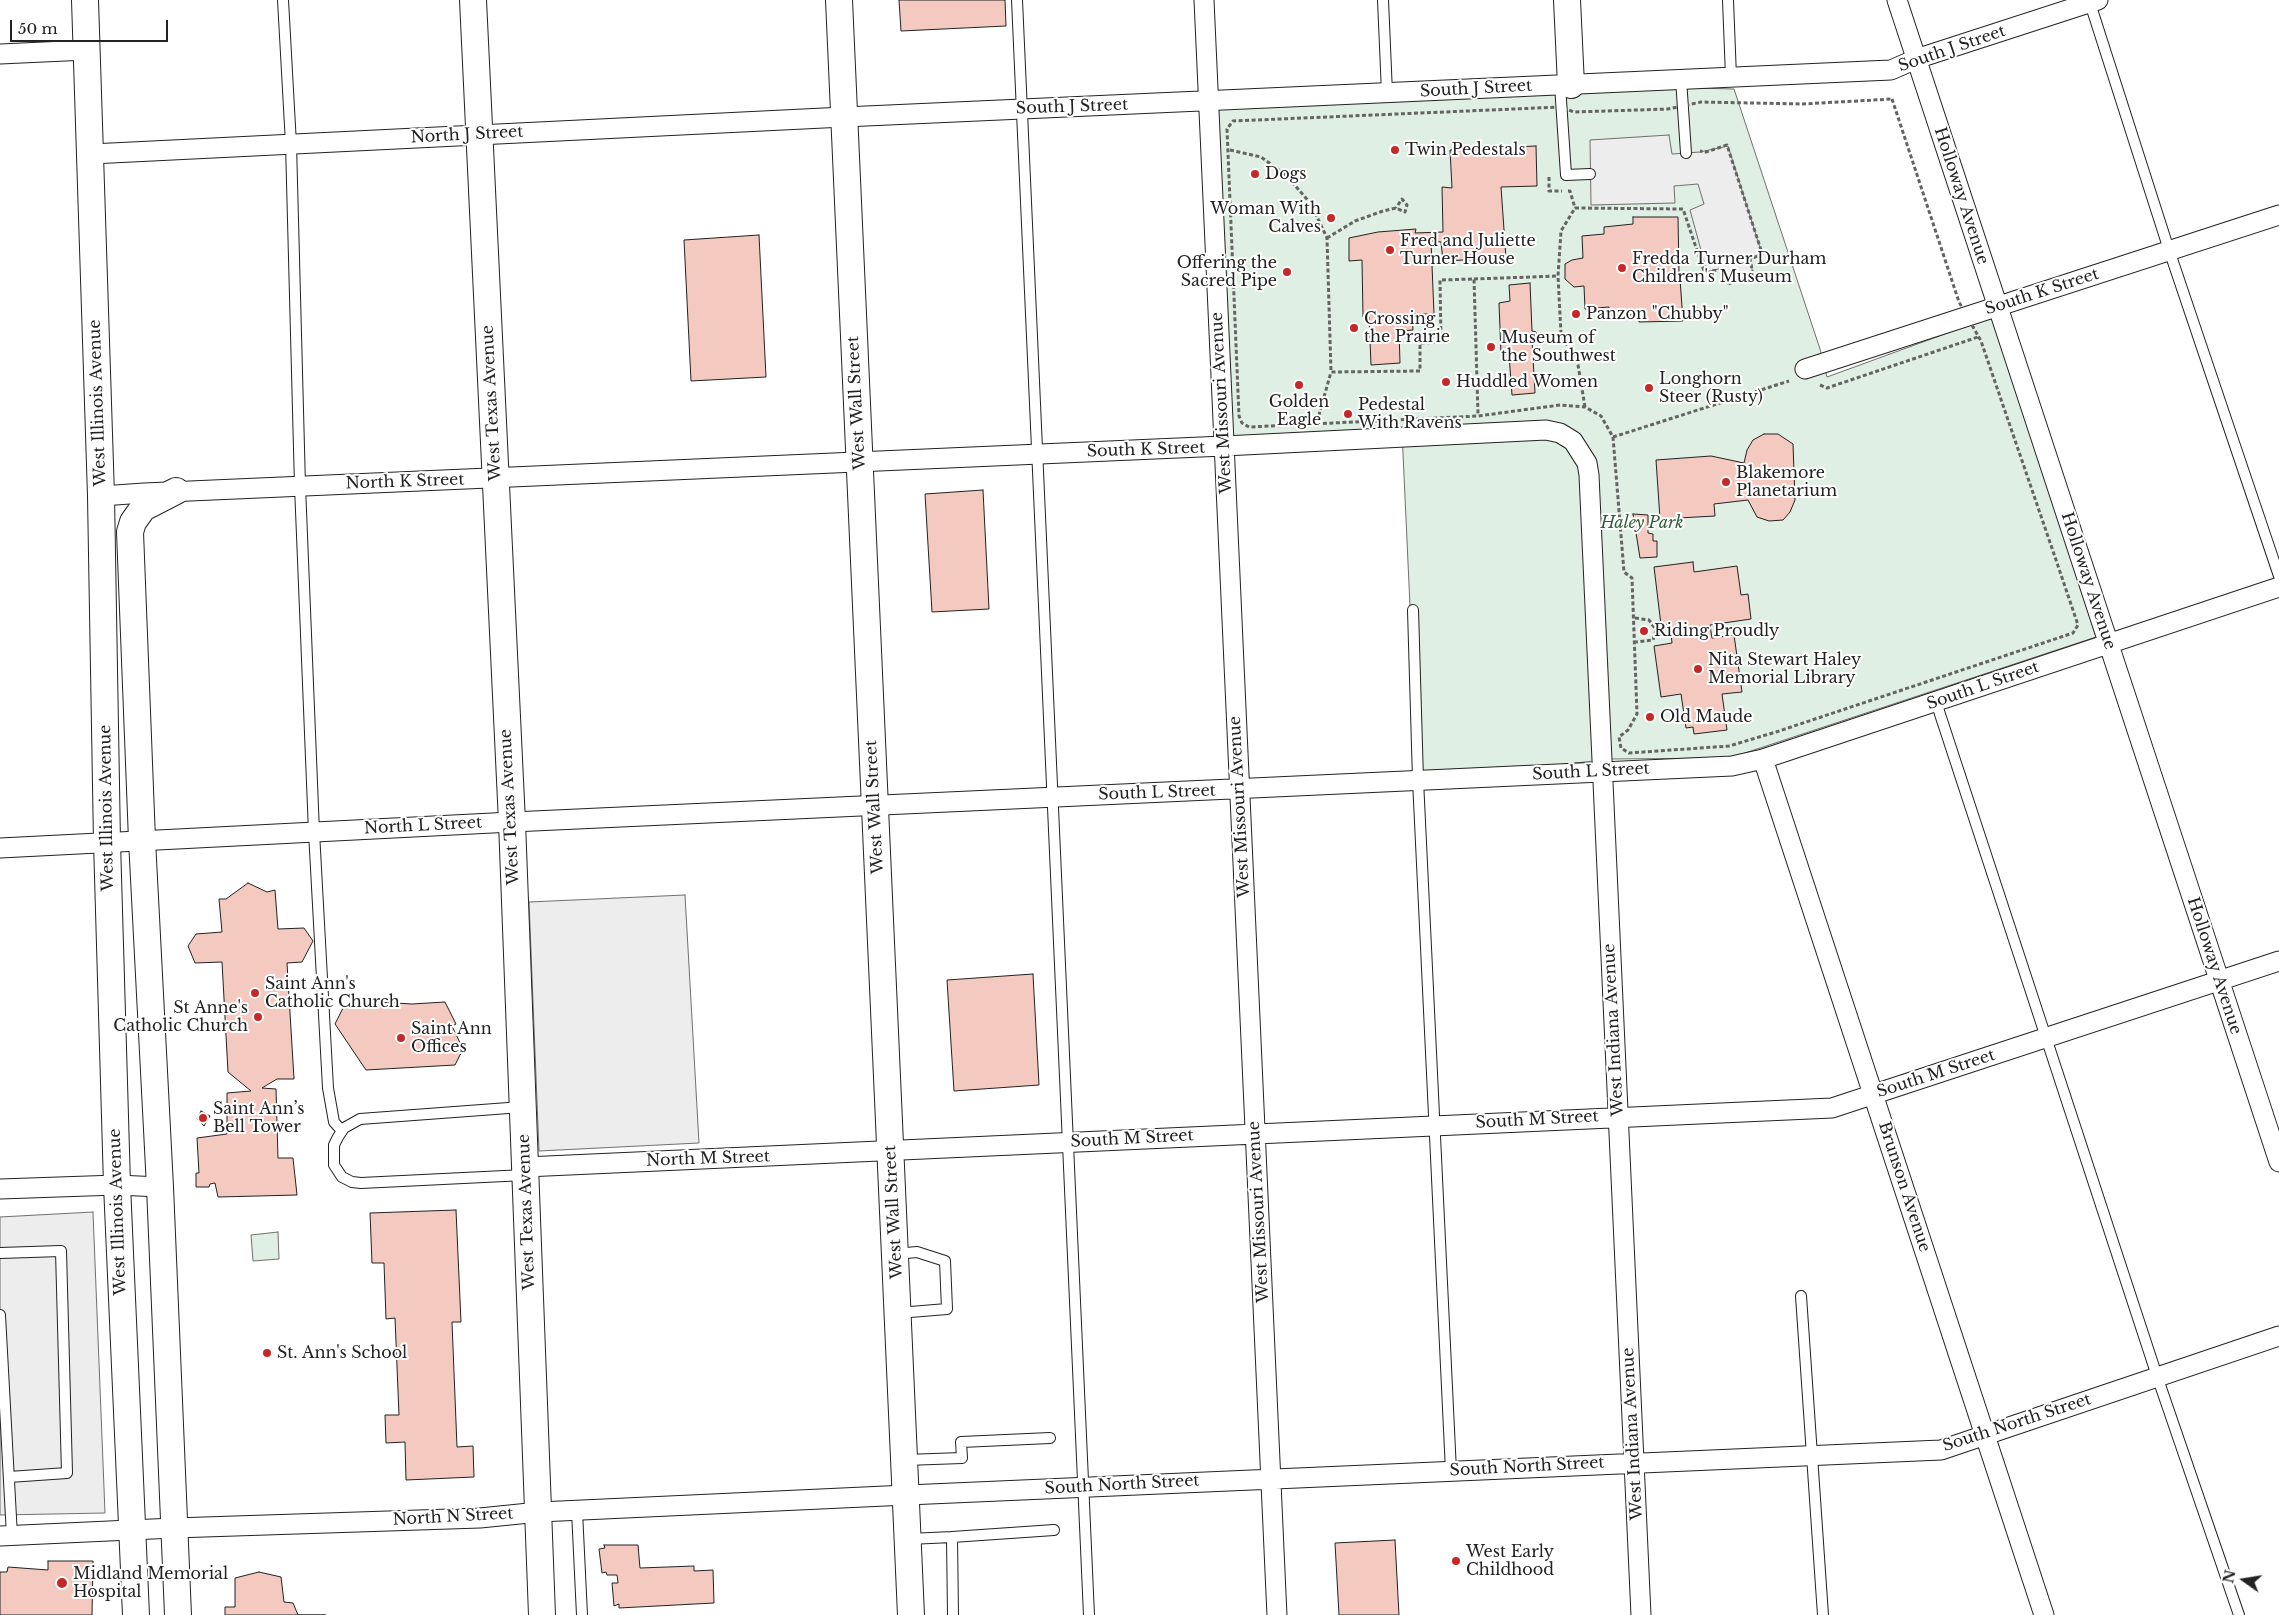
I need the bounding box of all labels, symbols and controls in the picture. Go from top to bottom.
scale bar [12,10,170,42]
text: 50 m [18,19,58,38]
street label: South J Street [1896,22,2008,76]
street label: South J Street [1419,76,1533,102]
street label: South J Street [1016,95,1128,119]
street label: North J Street [410,122,524,148]
street label: Holloway Avenue [1930,125,1992,267]
place label: Twin Pedestals [1405,140,1526,160]
marker: Twin Pedestals [1389,144,1401,156]
place label: Dogs [1265,164,1306,184]
marker: Dogs [1249,168,1261,180]
place label: Woman With Calves [1210,199,1321,237]
marker: Woman With Calves [1325,212,1337,224]
place label: Fred and Juliette Turner House [1400,231,1536,269]
marker: Fred and Juliette Turner House [1384,244,1396,256]
place label: Fredda Turner Durham Children's Museum [1632,249,1826,287]
place label: Offering the Sacred Pipe [1177,253,1277,291]
marker: Fredda Turner Durham Children's Museum [1616,262,1628,274]
street label: South K Street [1983,265,2101,319]
marker: Offering the Sacred Pipe [1281,266,1293,278]
place label: Panzon "Chubby" [1586,304,1729,324]
marker: Panzon "Chubby" [1570,308,1582,320]
place label: Crossing the Prairie [1364,309,1450,347]
street label: West Missouri Avenue [1208,312,1236,494]
street label: West Illinois Avenue [85,319,111,487]
marker: Crossing the Prairie [1348,322,1360,334]
street label: West Texas Avenue [478,324,506,482]
place label: Museum of the Southwest [1501,328,1616,366]
street label: West Wall Street [844,336,870,470]
marker: Museum of the Southwest [1485,341,1497,353]
place label: Longhorn Steer (Rusty) [1659,369,1763,407]
place label: Huddled Women [1456,372,1598,392]
marker: Huddled Women [1440,376,1452,388]
marker: Golden Eagle [1293,379,1305,391]
marker: Longhorn Steer (Rusty) [1643,382,1655,394]
place label: Golden Eagle [1269,392,1329,430]
place label: Pedestal With Ravens [1358,395,1462,433]
marker: Pedestal With Ravens [1342,408,1354,420]
street label: South K Street [1087,438,1205,462]
place label: Blakemore Planetarium [1736,463,1837,501]
street label: North K Street [345,470,465,494]
marker: Blakemore Planetarium [1720,476,1732,488]
street label: Holloway Avenue [2057,510,2119,652]
park label: Haley Park [1600,513,1684,533]
place label: Riding Proudly [1654,621,1779,641]
marker: Riding Proudly [1638,625,1650,637]
place label: Nita Stewart Haley Memorial Library [1708,650,1861,688]
street label: South L Street [1924,658,2042,714]
marker: Nita Stewart Haley Memorial Library [1692,663,1704,675]
place label: Old Maude [1660,707,1753,727]
marker: Old Maude [1644,711,1656,723]
street label: West Missouri Avenue [1226,716,1254,898]
street label: West Illinois Avenue [96,724,118,892]
street label: West Texas Avenue [496,728,524,886]
street label: West Wall Street [862,740,888,874]
street label: South L Street [1532,759,1650,785]
street label: South L Street [1098,781,1216,805]
street label: North L Street [364,813,482,839]
street label: Holloway Avenue [2183,895,2245,1037]
street label: West Indiana Avenue [1600,943,1628,1117]
place label: Saint Ann's Catholic Church [265,974,400,1012]
marker: Saint Ann's Catholic Church [249,987,261,999]
place label: St Anne's Catholic Church [113,998,248,1036]
marker: St Anne's Catholic Church [252,1011,264,1023]
place label: Saint Ann Offices [411,1019,492,1057]
marker: Saint Ann Offices [395,1032,407,1044]
street label: South M Street [1874,1046,1998,1102]
place label: Saint Ann’s Bell Tower [213,1099,304,1137]
street label: South M Street [1475,1107,1599,1133]
marker: Saint Ann’s Bell Tower [197,1112,209,1124]
street label: Brunson Avenue [1874,1119,1934,1255]
street label: West Missouri Avenue [1245,1121,1273,1303]
street label: South M Street [1070,1126,1194,1152]
street label: West Illinois Avenue [105,1128,131,1296]
street label: West Texas Avenue [515,1134,539,1290]
street label: West Wall Street [881,1145,907,1279]
street label: North M Street [646,1147,770,1171]
place label: St. Ann's School [277,1343,407,1363]
marker: St. Ann's School [261,1347,273,1359]
street label: West Indiana Avenue [1619,1347,1647,1521]
street label: South North Street [1940,1390,2094,1456]
street label: South North Street [1449,1453,1605,1481]
street label: South North Street [1044,1471,1200,1499]
street label: North N Street [392,1504,514,1530]
place label: West Early Childhood [1466,1542,1554,1580]
marker: West Early Childhood [1450,1555,1462,1567]
north arrow [2219,1555,2269,1605]
place label: Midland Memorial Hospital [73,1564,228,1602]
text: N [2219,1568,2240,1585]
marker: Midland Memorial Hospital [55,1576,69,1590]

